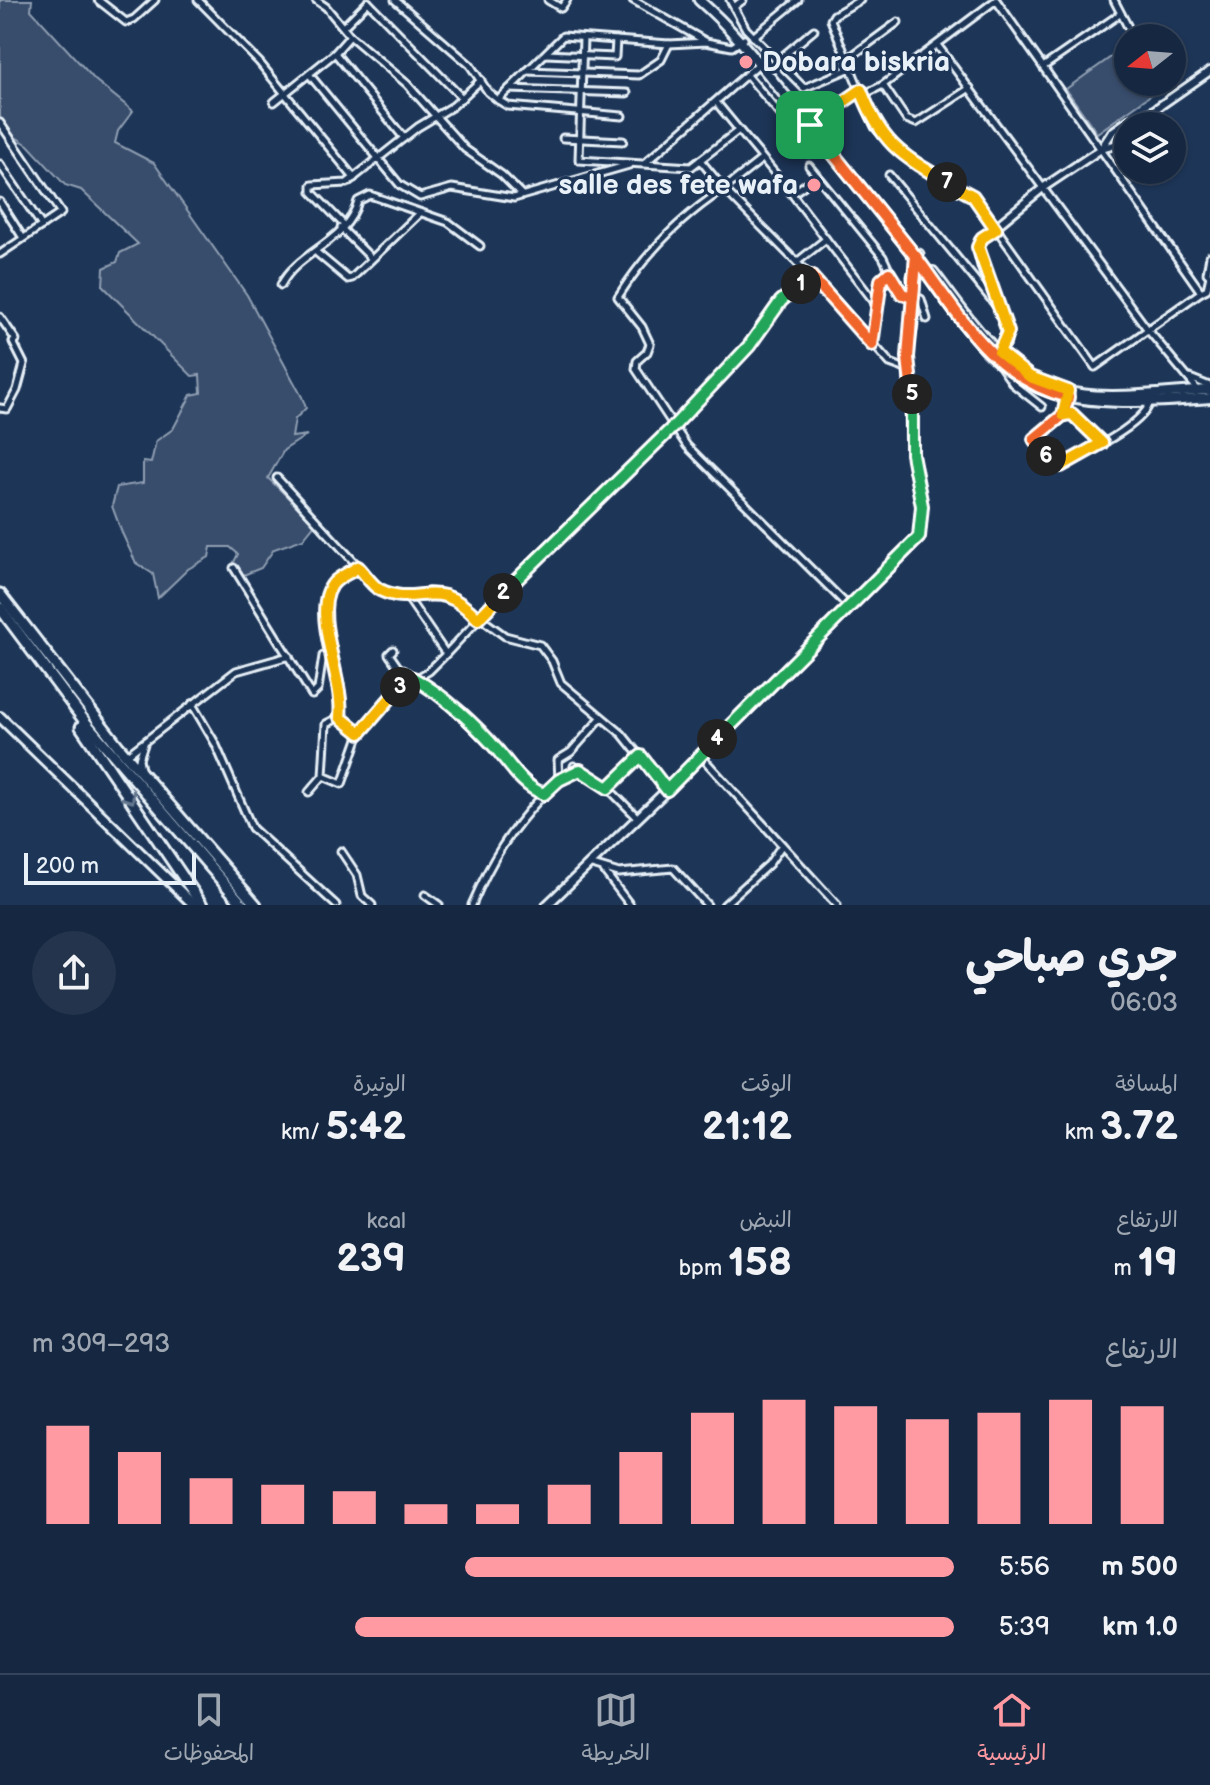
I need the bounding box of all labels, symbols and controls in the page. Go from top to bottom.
north arrow [1114,24,1186,96]
map controls [1114,24,1186,184]
place label: Dobara biskria [762,46,950,79]
marker: Dobara biskria [737,53,755,71]
pin [776,91,844,159]
icon: arrive [788,103,832,147]
button: layers [1114,112,1186,184]
pin: 7 [927,162,967,202]
text: 7 [941,168,953,195]
place label: salle des fete wafa [558,169,798,202]
marker: salle des fete wafa [805,176,823,194]
pin: 1 [781,264,821,304]
text: 1 [796,270,806,297]
pin: 5 [892,374,932,414]
text: 5 [906,380,918,407]
pin: 6 [1026,436,1066,476]
text: 6 [1039,442,1053,469]
pin: 2 [483,573,523,613]
text: 2 [496,579,510,606]
pin: 3 [380,667,420,707]
text: 3 [394,673,406,700]
pin: 4 [697,719,737,759]
text: 4 [711,725,723,752]
one-way arrow [120,790,135,804]
scale bar [24,849,196,885]
text: 200 m [36,853,99,880]
button: share [32,931,116,1015]
text: جري صباحي [965,931,1178,984]
text: 06:03 [1110,988,1178,1019]
text: الوتيرة [353,1071,406,1098]
text: الوقت [741,1071,792,1098]
text: المسافة [1115,1071,1178,1098]
text: 5:42 [326,1103,406,1151]
text: 21:12 [702,1103,792,1151]
text: 3.72 [1100,1103,1178,1151]
text: /km [281,1119,326,1146]
text: km [1065,1119,1100,1146]
text: النبض [739,1207,792,1234]
text: الارتفاع [1116,1207,1178,1234]
text: kcal [367,1208,406,1235]
text: 239 [336,1235,406,1283]
text: 158 [728,1239,792,1287]
text: 19 [1138,1239,1178,1287]
text: bpm [679,1255,728,1282]
text: m [1114,1255,1138,1282]
text: 293–309 m [32,1329,170,1360]
text: الارتفاع [1105,1335,1178,1366]
text: 5:56 [999,1552,1050,1583]
text: 500 m [1101,1552,1178,1583]
text: 5:39 [999,1612,1050,1643]
text: 1.0 km [1102,1612,1178,1643]
tab: المحفوظات [164,1688,254,1772]
tab: الخريطة [581,1688,650,1772]
tab: الرئيسية [977,1688,1046,1772]

